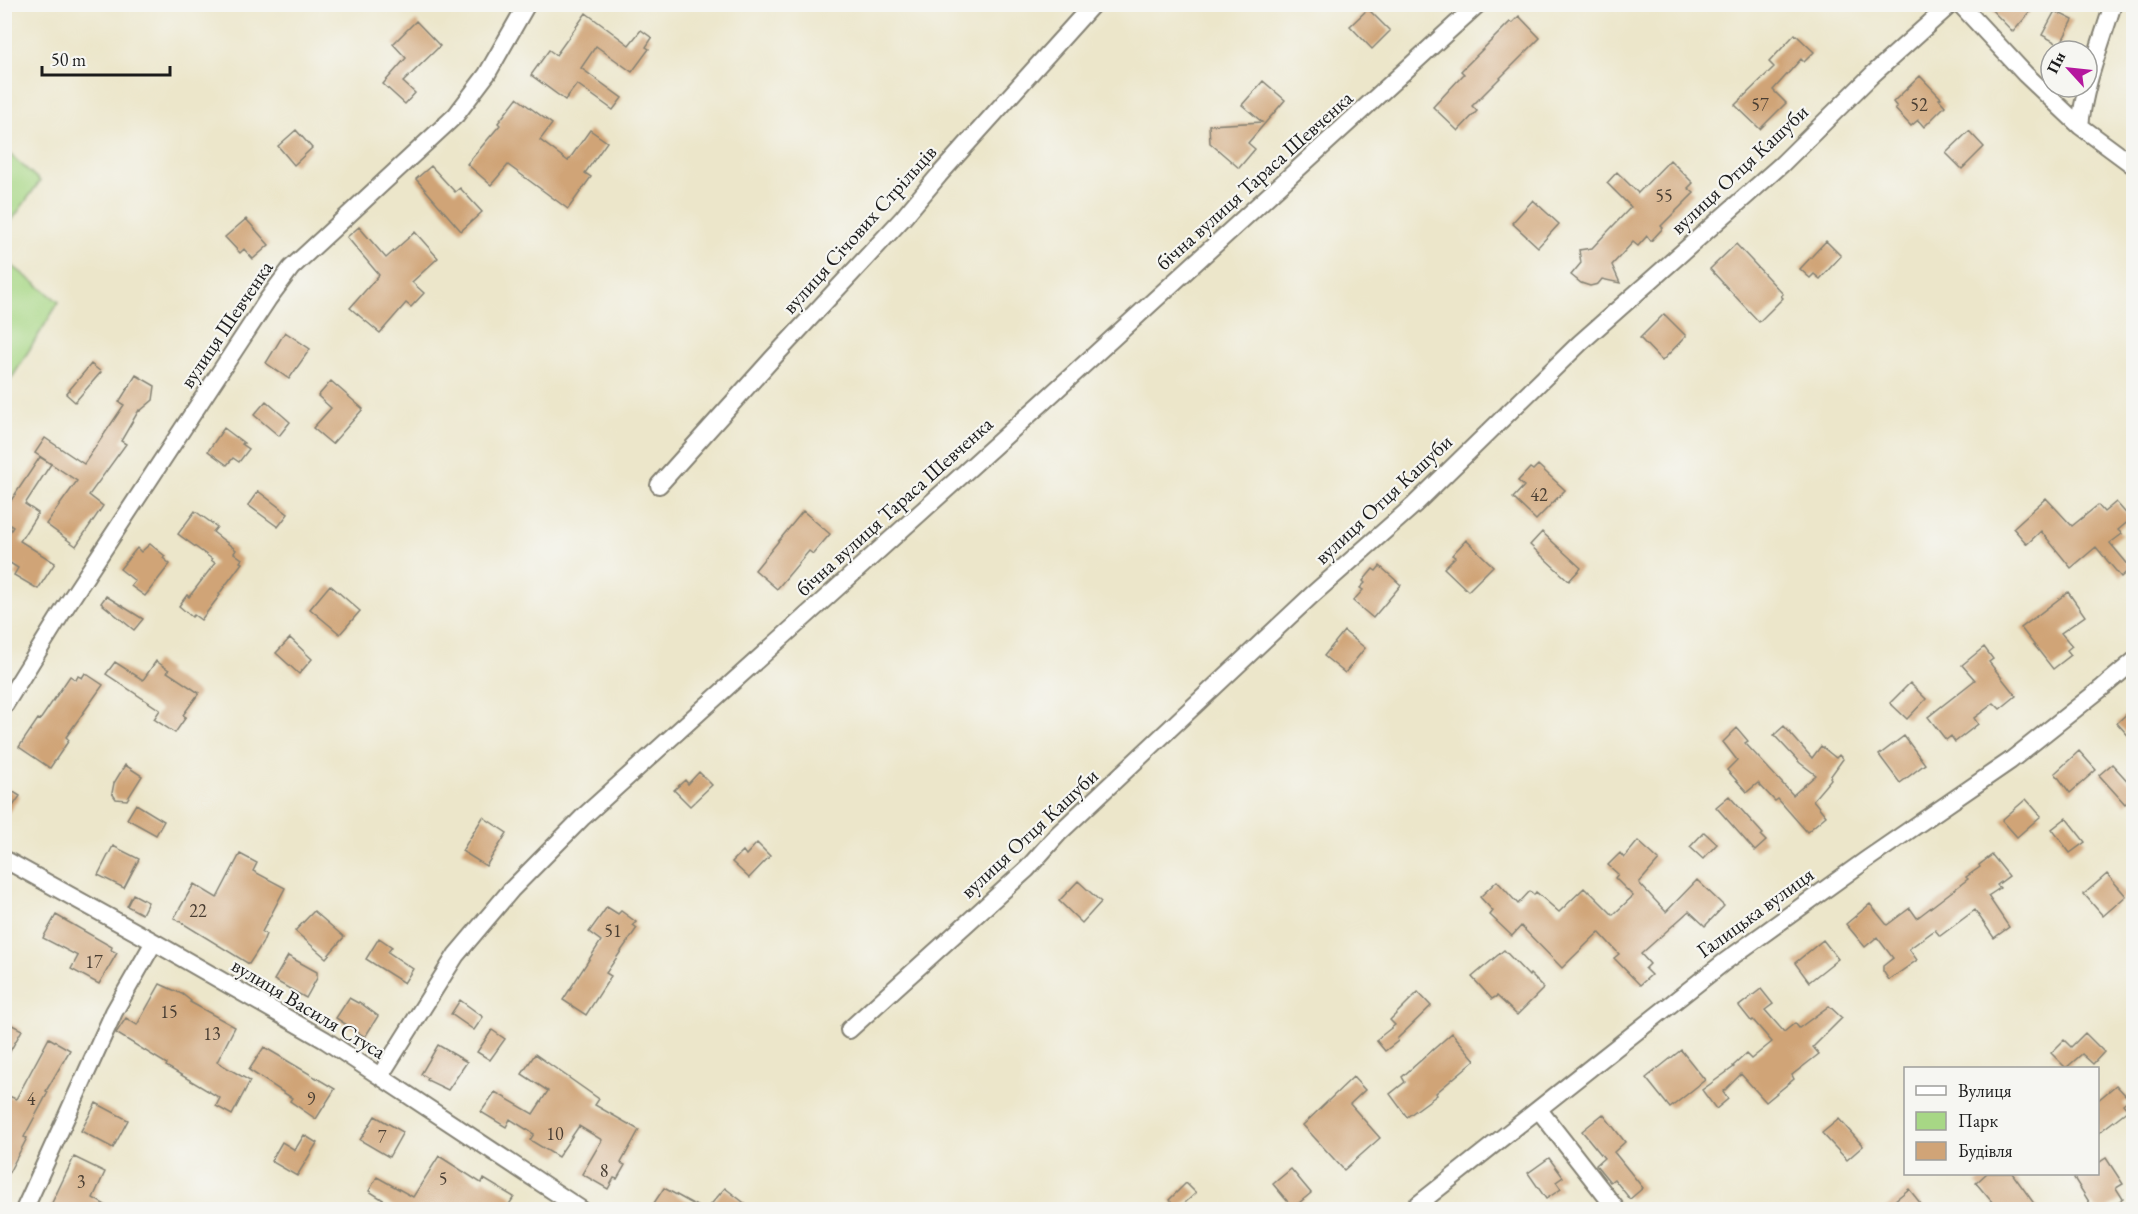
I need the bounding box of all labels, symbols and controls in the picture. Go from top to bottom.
scale bar [42,39,170,77]
north arrow [2039,39,2099,99]
text: 50 m [51,48,86,71]
text: Пн [2042,48,2070,77]
street label: бічна вулиця Тараса Шевченка [1150,84,1359,276]
house number: 57 [1751,93,1769,116]
house number: 52 [1910,93,1928,116]
street label: вулиця Отця Кашуби [1664,98,1814,240]
street label: вулиця Січових Стрільців [776,139,942,319]
house number: 55 [1655,184,1673,207]
street label: вулиця Шевченка [173,255,279,393]
street label: бічна вулиця Тараса Шевченка [790,410,999,602]
street label: вулиця Отця Кашуби [1308,428,1458,570]
house number: 42 [1530,483,1548,506]
street label: вулиця Отця Кашуби [954,762,1104,904]
street label: Галицька вулиця [1691,861,1819,963]
house number: 22 [189,899,207,922]
house number: 51 [604,919,622,942]
house number: 17 [85,950,103,973]
street label: вулиця Василя Стуса [227,951,392,1065]
house number: 15 [160,1000,178,1023]
house number: 13 [203,1022,221,1045]
legend [1904,1067,2099,1175]
text: Вулиця [1958,1079,2011,1102]
house number: 4 [27,1087,36,1110]
house number: 9 [307,1087,316,1110]
text: Парк [1958,1109,1998,1132]
house number: 10 [546,1122,564,1145]
house number: 7 [378,1125,387,1148]
text: Будівля [1958,1139,2013,1162]
house number: 8 [600,1159,608,1182]
house number: 5 [439,1167,447,1190]
house number: 3 [77,1170,85,1193]

